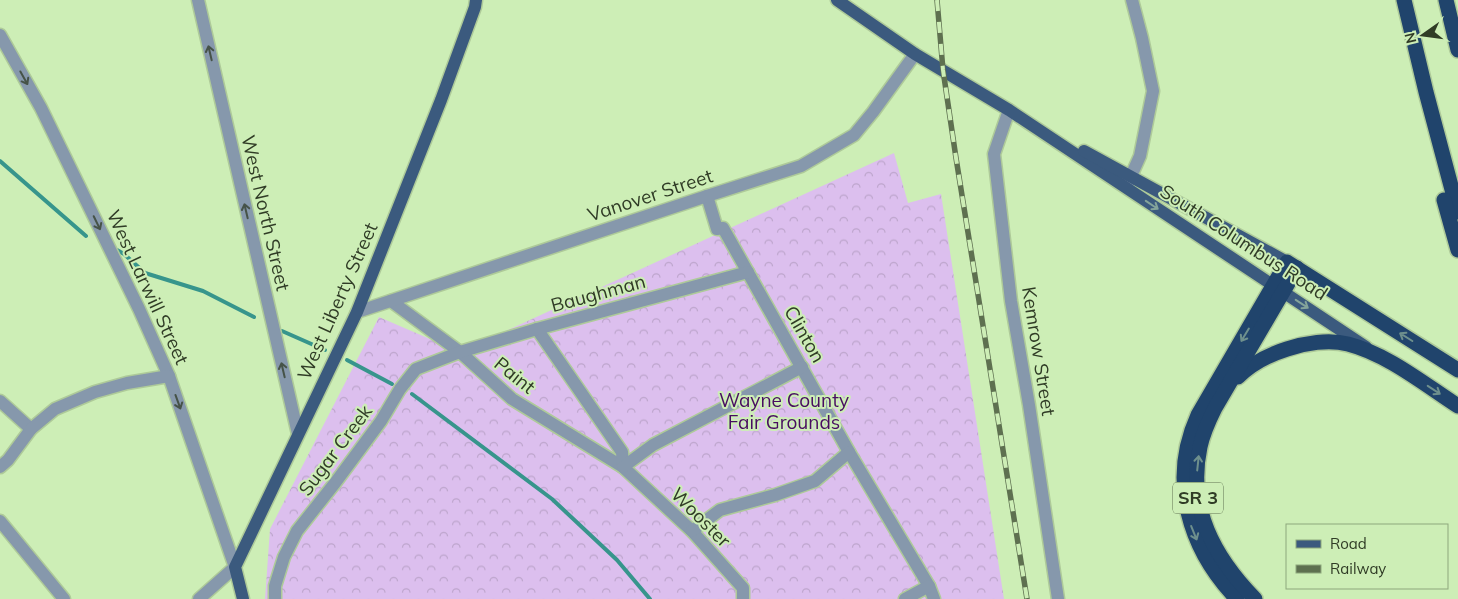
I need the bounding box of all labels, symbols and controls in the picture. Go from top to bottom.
north arrow [1398,10,1448,60]
text: N [1400,31,1420,45]
one-way arrow [205,45,214,61]
one-way arrow [19,70,29,85]
street label: West North Street [236,133,296,294]
street label: Vanover Street [584,163,716,227]
street label: South Columbus Road [1156,179,1332,305]
one-way arrow [1145,200,1159,210]
one-way arrow [241,204,251,220]
street label: West Larwill Street [102,206,195,369]
one-way arrow [93,215,102,230]
street label: West Liberty Street [292,218,383,383]
street label: Baughman [548,269,648,317]
street label: Kemrow Street [1017,285,1061,418]
one-way arrow [1295,299,1309,310]
street label: Clinton [779,301,831,367]
one-way arrow [1239,327,1249,341]
one-way arrow [1399,332,1413,343]
street label: Paint [490,351,541,399]
one-way arrow [278,362,287,378]
one-way arrow [1427,386,1441,396]
park label: Wayne County Fair Grounds [719,388,849,434]
one-way arrow [174,394,183,410]
street label: Sugar Creek [293,400,377,500]
one-way arrow [1193,455,1203,471]
street label: Wooster [666,482,736,552]
road number: SR 3 [1173,482,1223,514]
legend [1286,524,1448,589]
one-way arrow [1190,525,1200,540]
text: Road [1330,534,1367,553]
text: Railway [1330,559,1386,578]

